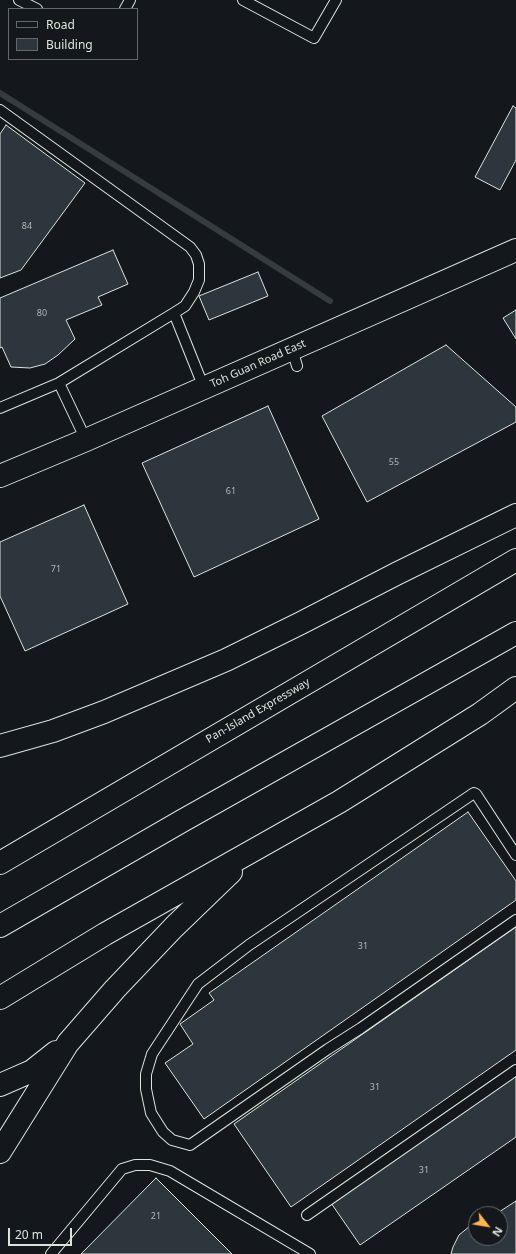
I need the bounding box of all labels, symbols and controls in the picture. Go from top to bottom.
legend [8,8,138,60]
text: Road [46,16,75,33]
text: Building [46,36,93,53]
house number: 84 [22,221,32,231]
house number: 80 [37,308,47,318]
street label: Toh Guan Road East [208,337,308,391]
house number: 55 [389,457,399,467]
house number: 61 [226,486,236,496]
house number: 71 [51,564,61,574]
street label: Pan-Island Expressway [204,676,312,746]
house number: 31 [358,941,368,951]
house number: 31 [370,1082,380,1092]
house number: 31 [419,1165,429,1175]
north arrow [468,1206,508,1246]
house number: 21 [151,1211,161,1221]
scale bar [10,1220,74,1246]
text: N [489,1224,507,1240]
text: 20 m [15,1226,43,1243]

